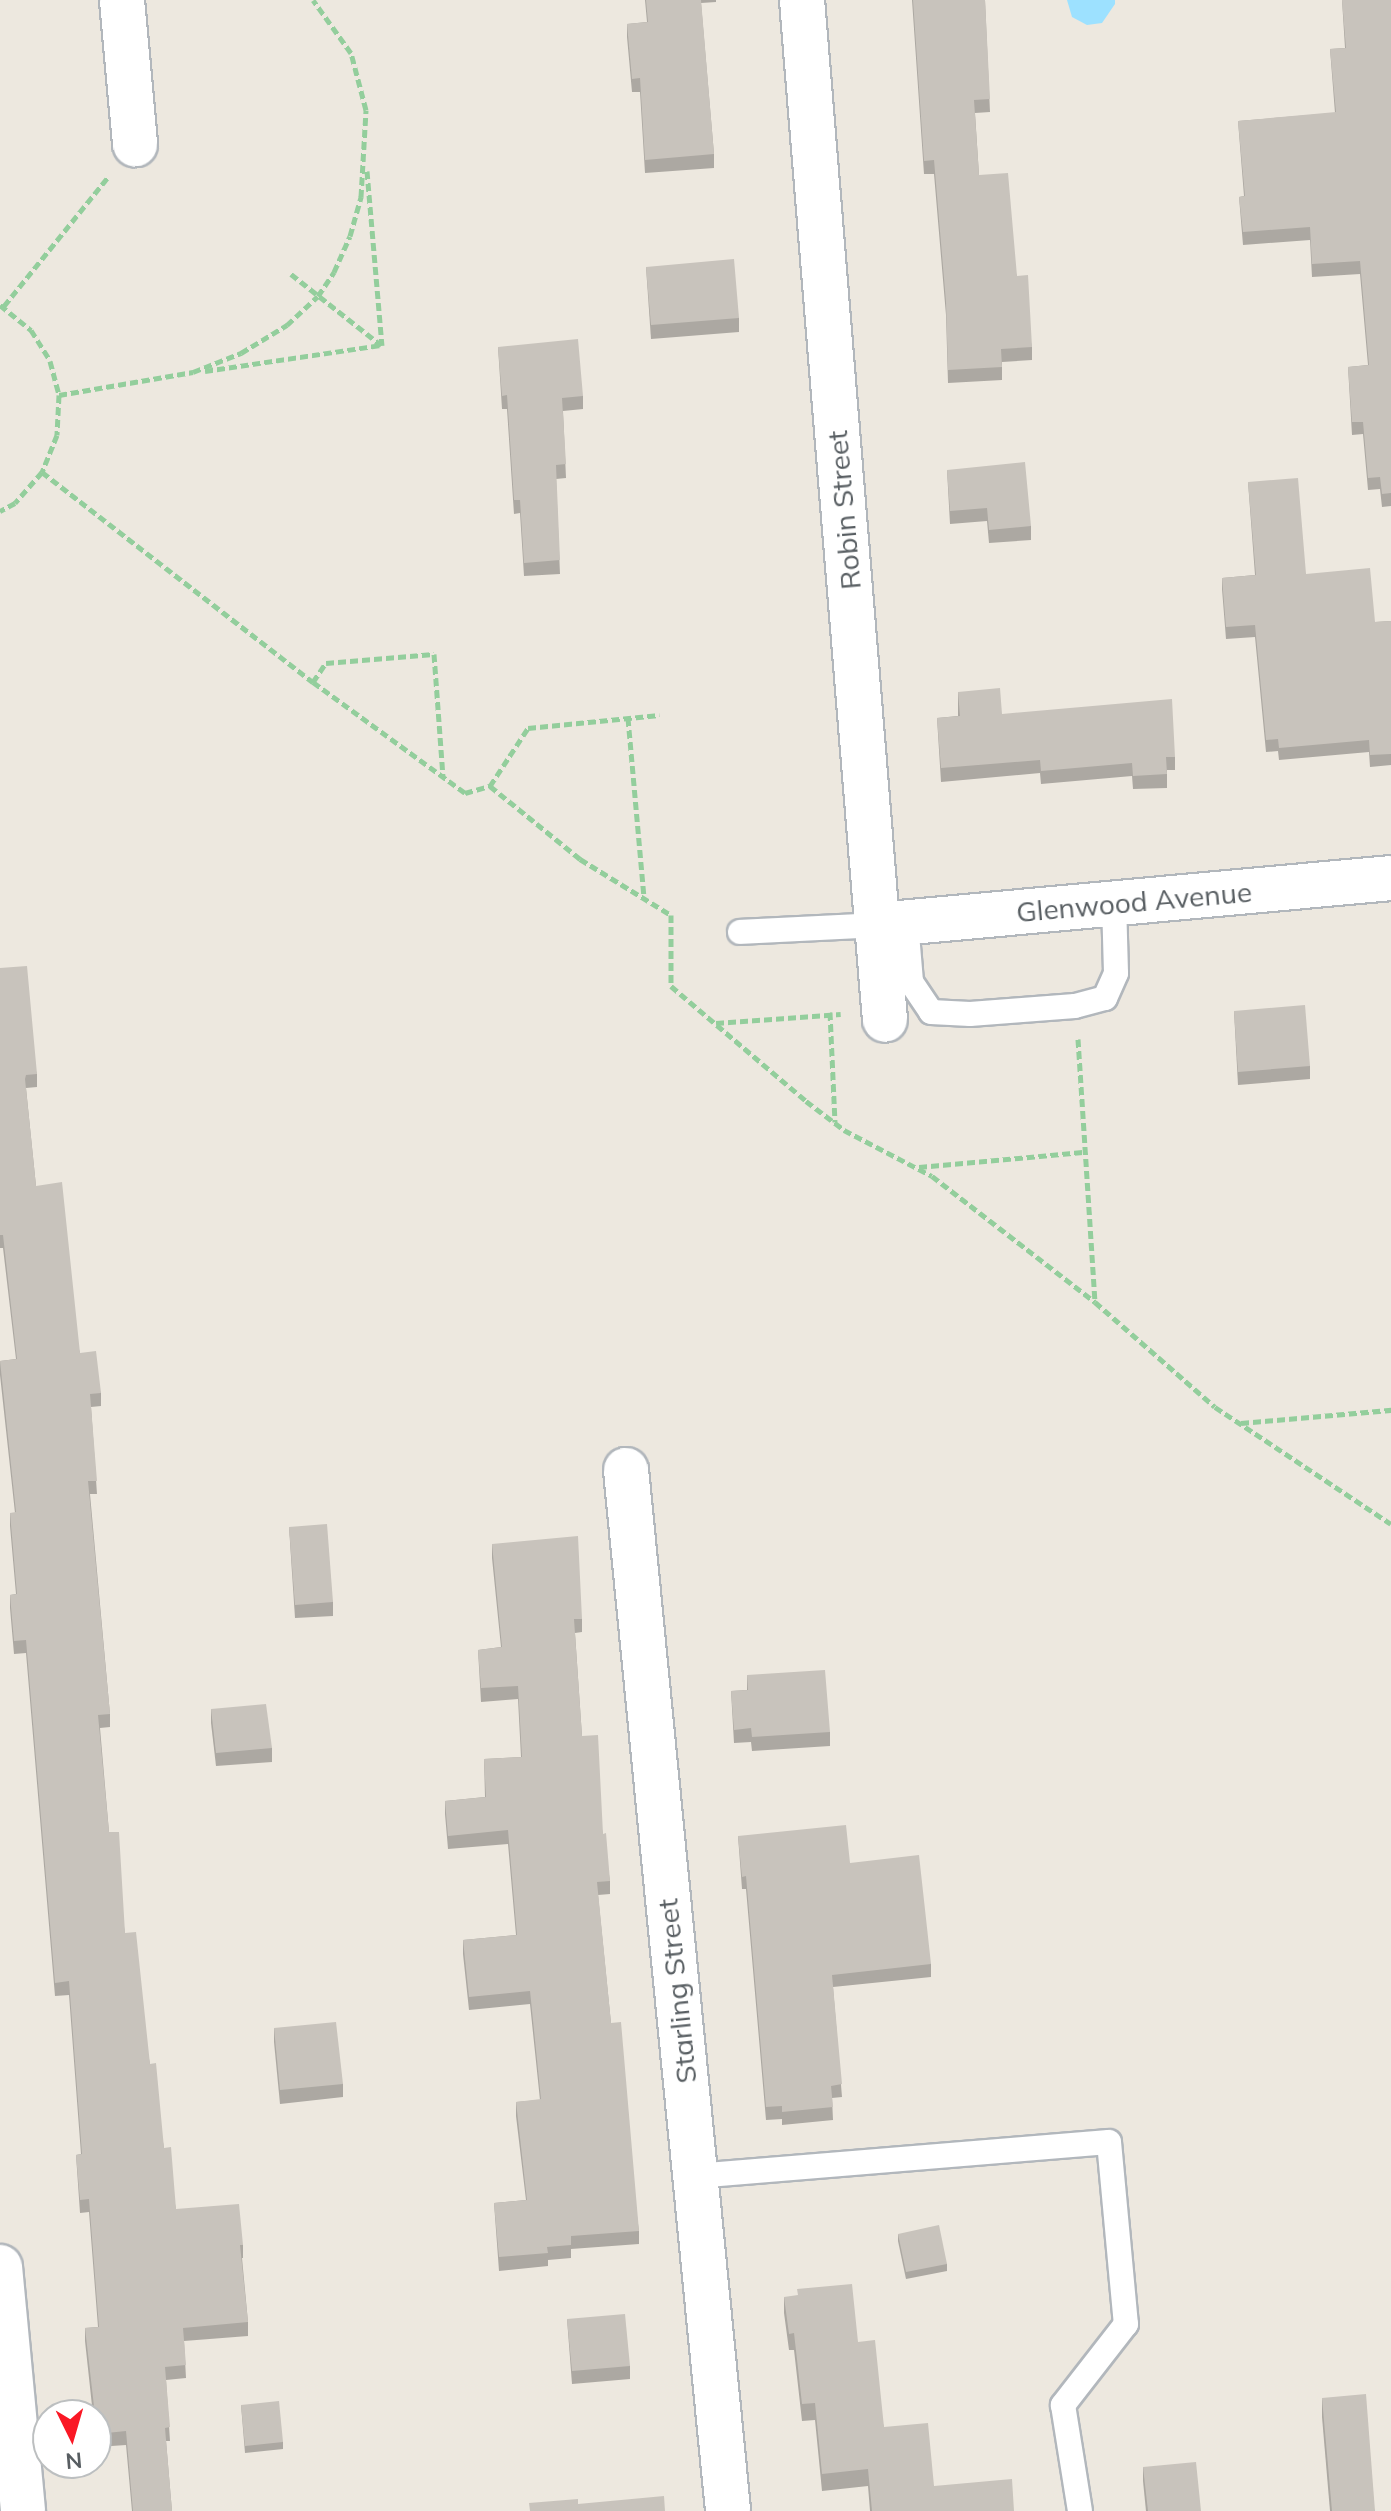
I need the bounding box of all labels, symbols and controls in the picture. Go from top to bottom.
street label: Robin Street [820,429,868,591]
street label: Glenwood Avenue [1015,875,1253,929]
street label: Starling Street [651,1897,703,2085]
north arrow [32,2399,112,2479]
text: N [64,2446,83,2476]

